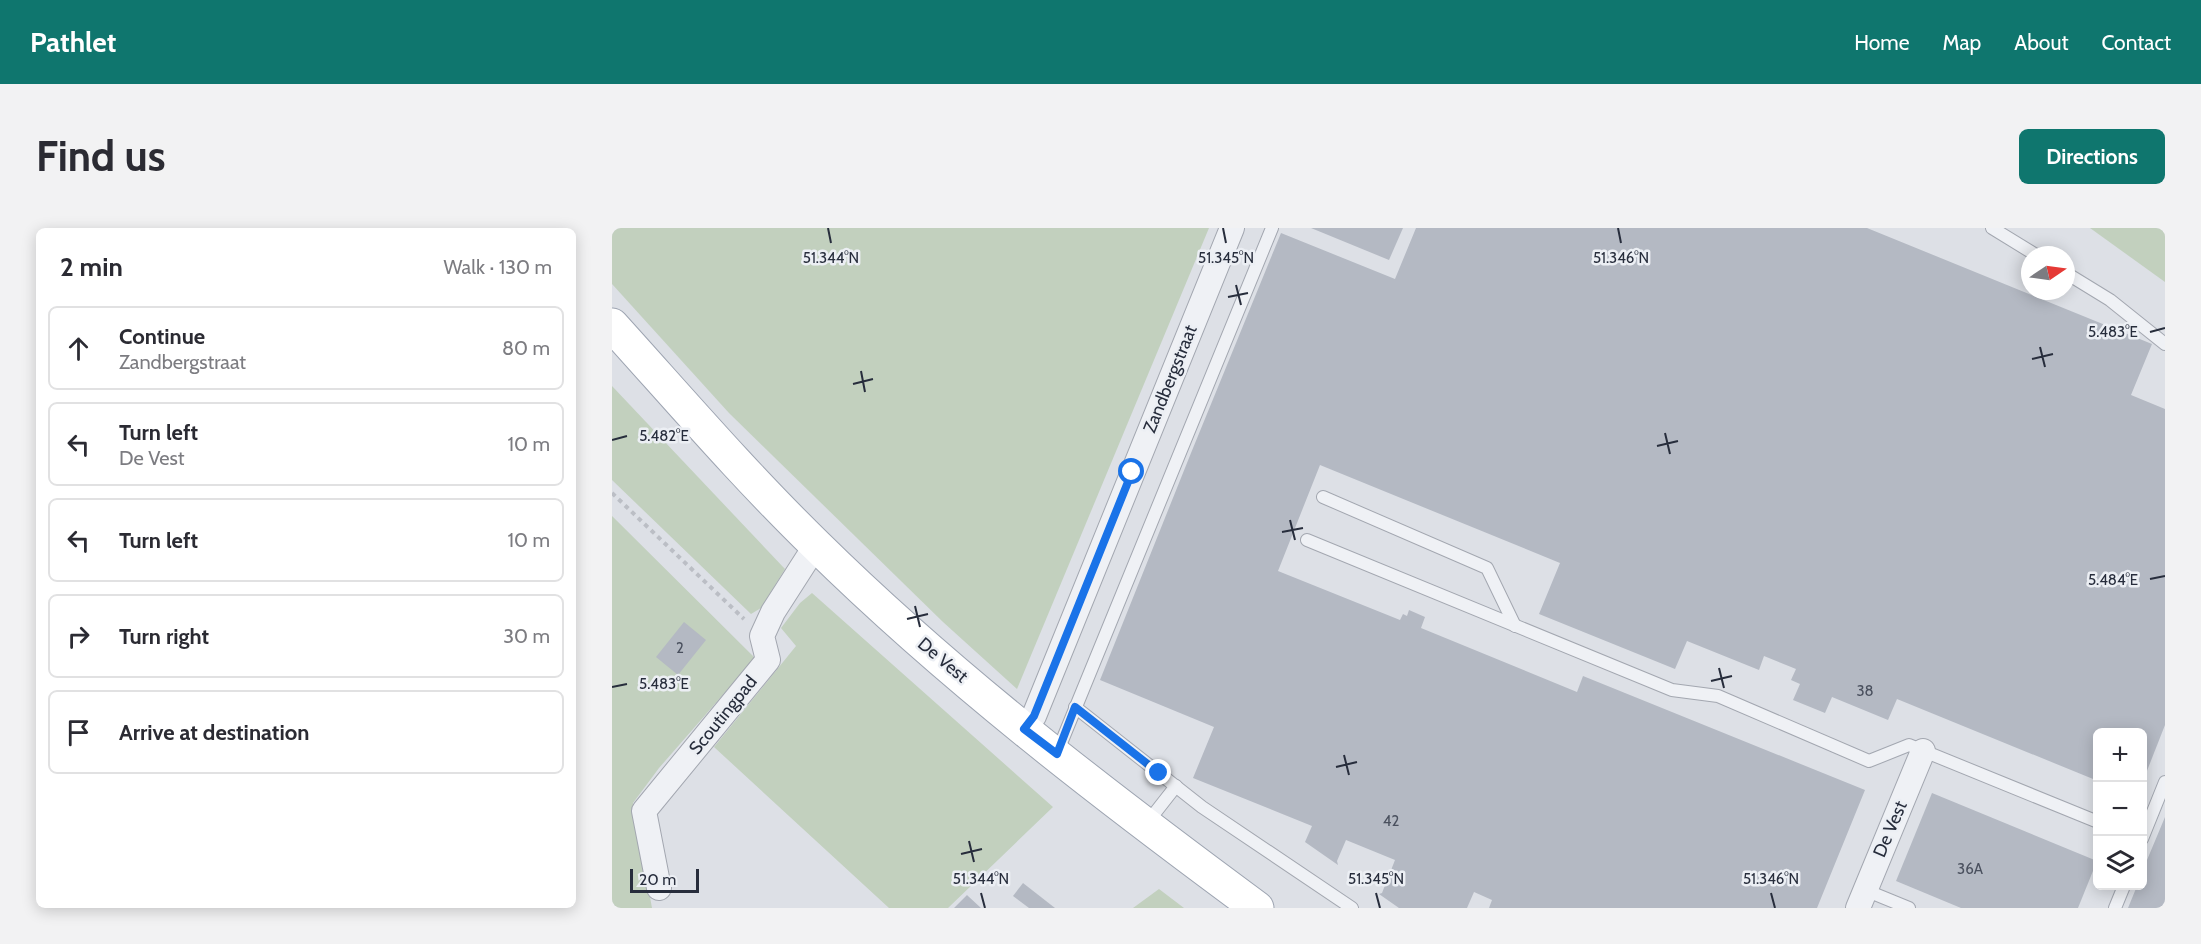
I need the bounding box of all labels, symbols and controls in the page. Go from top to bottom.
text: Pathlet [30,25,116,59]
text: Home [1854,30,1910,55]
text: Map [1943,30,1981,55]
text: About [2014,30,2068,55]
text: Contact [2101,30,2171,55]
button: Directions [2019,129,2165,184]
text: Find us [36,130,165,182]
north arrow [2021,246,2075,300]
text: 51.344°N [803,249,859,267]
text: 51.345°N [1198,249,1254,267]
text: 51.346°N [1593,249,1649,267]
text: 2 min [60,251,123,283]
text: Walk · 130 m [444,255,552,279]
street label: Zandbergstraat [1138,322,1202,436]
text: Continue [119,323,205,350]
text: 5.483°E [2088,323,2138,341]
icon: ahead [62,332,95,365]
text: 80 m [502,336,550,360]
text: Zandbergstraat [119,350,246,374]
text: Turn left [119,419,198,446]
text: 5.482°E [639,427,689,445]
icon: left [62,428,95,461]
text: 10 m [507,432,550,456]
text: De Vest [119,446,184,470]
route start [1118,458,1144,484]
icon: left [62,524,95,557]
text: Turn left [119,527,198,554]
text: 10 m [507,528,550,552]
text: 5.484°E [2088,571,2138,589]
icon: right [62,620,95,653]
text: Turn right [119,623,209,650]
text: 30 m [503,624,550,648]
street label: De Vest [913,633,973,687]
house number: 2 [676,639,684,657]
street label: Scoutingpad [684,671,762,759]
text: 5.483°E [639,675,689,693]
house number: 38 [1856,682,1874,700]
icon: arrive [62,716,95,749]
text: Arrive at destination [119,719,309,746]
map controls [2093,728,2147,890]
button: + [2093,728,2147,782]
route end [1145,759,1171,785]
button: − [2093,782,2147,836]
street label: De Vest [1868,798,1912,860]
house number: 42 [1383,812,1399,830]
button: layers [2093,836,2147,890]
house number: 36A [1957,860,1984,878]
scale bar [630,866,699,894]
text: 20 m [639,870,676,889]
text: 51.344°N [953,870,1009,888]
text: 51.345°N [1348,870,1404,888]
text: 51.346°N [1743,870,1799,888]

